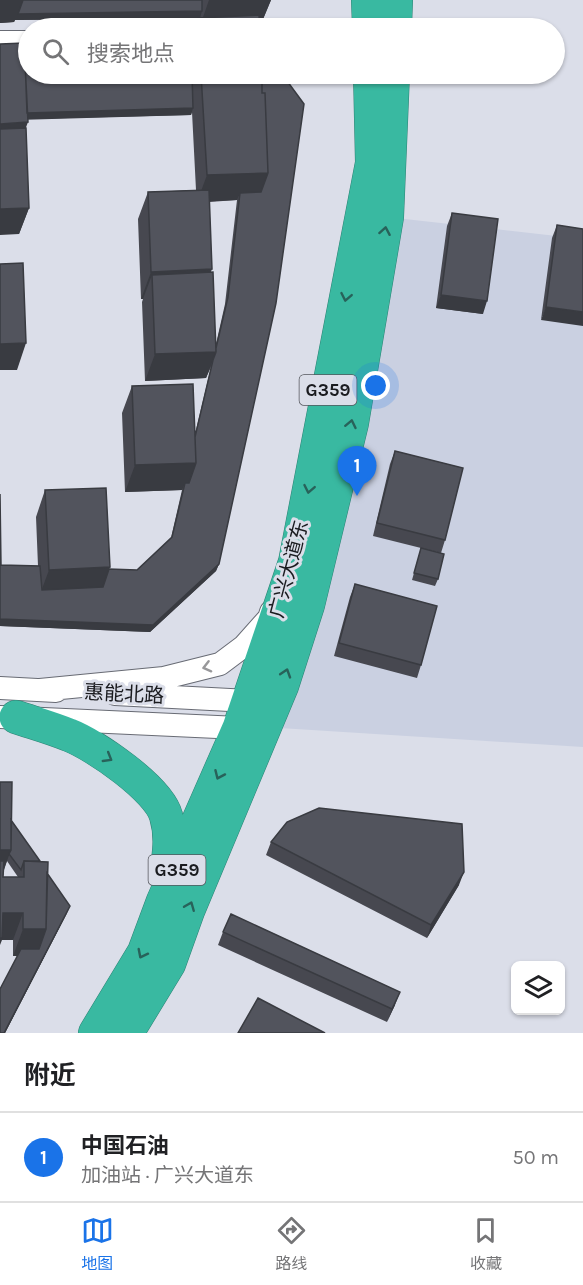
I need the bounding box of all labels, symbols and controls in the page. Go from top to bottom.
search box [18,18,565,84]
icon: search [39,35,72,68]
text: 搜索地点 [87,41,175,67]
one-way arrow [378,227,391,237]
one-way arrow [340,292,353,302]
your location [361,371,390,400]
road number: G359 [300,375,356,405]
one-way arrow [344,419,357,429]
pin: 1 [338,446,376,496]
one-way arrow [303,484,316,494]
street label: 广兴大道东 [265,518,313,620]
one-way arrow [202,659,212,672]
one-way arrow [279,668,292,679]
street label: 惠能北路 [83,680,165,708]
one-way arrow [102,750,112,762]
one-way arrow [214,768,226,779]
road number: G359 [148,855,206,885]
one-way arrow [183,901,195,912]
one-way arrow [138,948,149,958]
map controls [511,961,565,1015]
button: layers [511,961,565,1015]
text: 附近 [24,1060,76,1091]
text: 中国石油 [81,1133,169,1159]
text: 1 [40,1146,47,1169]
text: 50 m [512,1146,559,1169]
text: 加油站 · 广兴大道东 [81,1164,254,1187]
tab: 地图 [81,1214,114,1274]
tab: 路线 [275,1214,308,1274]
tab: 收藏 [469,1214,502,1274]

